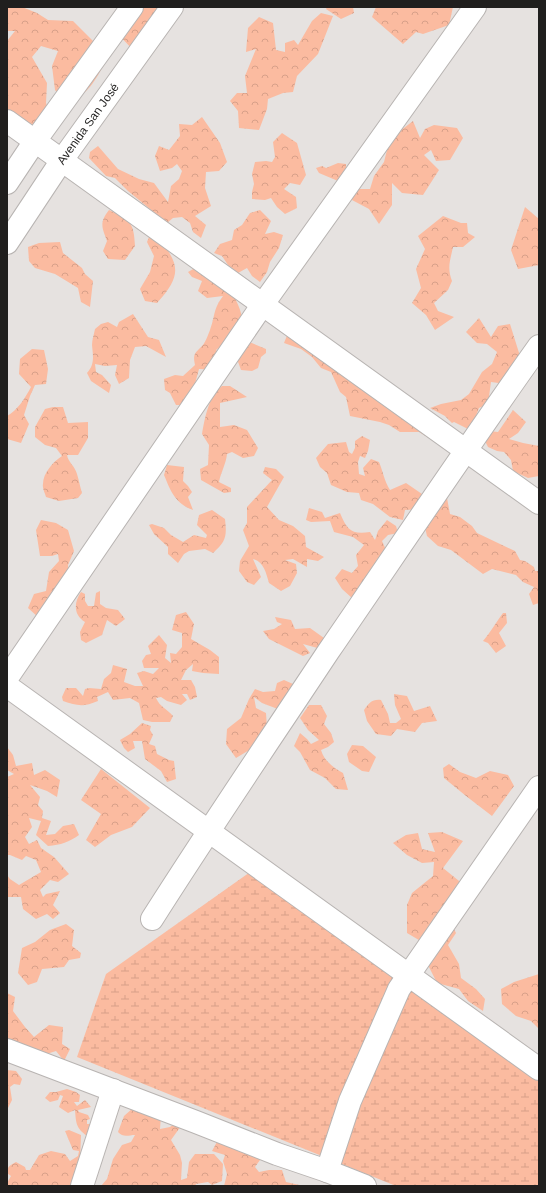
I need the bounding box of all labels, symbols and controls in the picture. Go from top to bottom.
street label: Avenida San José [54,80,122,167]

